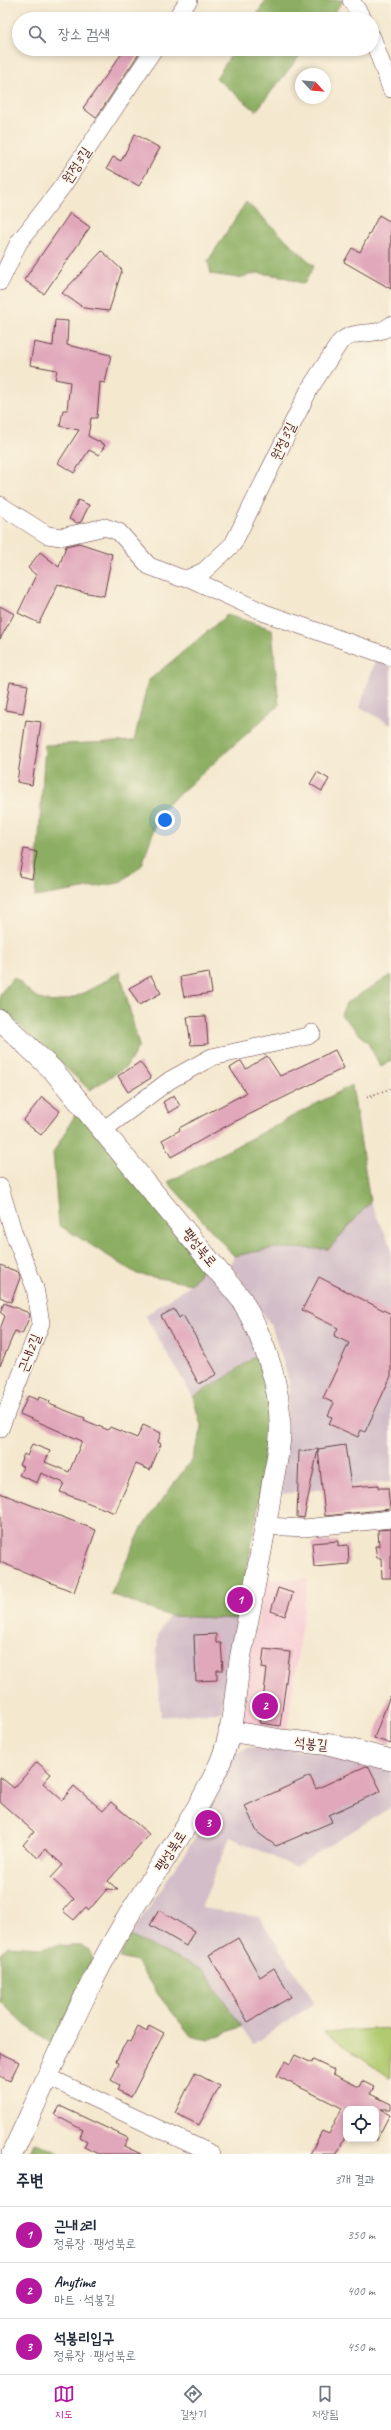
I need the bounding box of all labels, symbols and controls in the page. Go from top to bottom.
search box [12,12,379,56]
icon: search [26,23,48,45]
text: 장소 검색 [58,25,110,44]
north arrow [295,68,331,104]
street label: 원정3길 [58,143,95,187]
street label: 원정3길 [267,419,300,463]
your location [155,810,175,830]
street label: 팽성북로 [179,1224,220,1270]
street label: 근내2길 [14,1331,45,1375]
pin: 1 [227,1585,253,1615]
pin: 2 [252,1691,278,1721]
street label: 석봉길 [293,1733,329,1754]
pin: 3 [195,1808,221,1838]
street label: 팽성북로 [151,1828,190,1875]
map controls [343,2106,379,2142]
button: locate [343,2106,379,2142]
text: 주변 [16,2170,43,2191]
text: 3개 결과 [335,2172,375,2188]
text: 근내2리 [54,2217,97,2236]
text: 1 [26,2227,32,2243]
text: 350 m [347,2227,375,2243]
text: 정류장 · 팽성북로 [54,2236,136,2252]
text: Anytime [54,2273,95,2292]
text: 2 [26,2283,32,2299]
text: 400 m [347,2283,375,2299]
text: 마트 · 석봉길 [54,2292,115,2308]
text: 석봉리입구 [54,2329,114,2348]
text: 3 [26,2339,32,2355]
text: 450 m [347,2339,375,2355]
text: 정류장 · 팽성북로 [54,2348,136,2364]
tab: 지도 [53,2383,75,2422]
tab: 길찾기 [180,2383,206,2422]
tab: 저장됨 [312,2383,338,2422]

